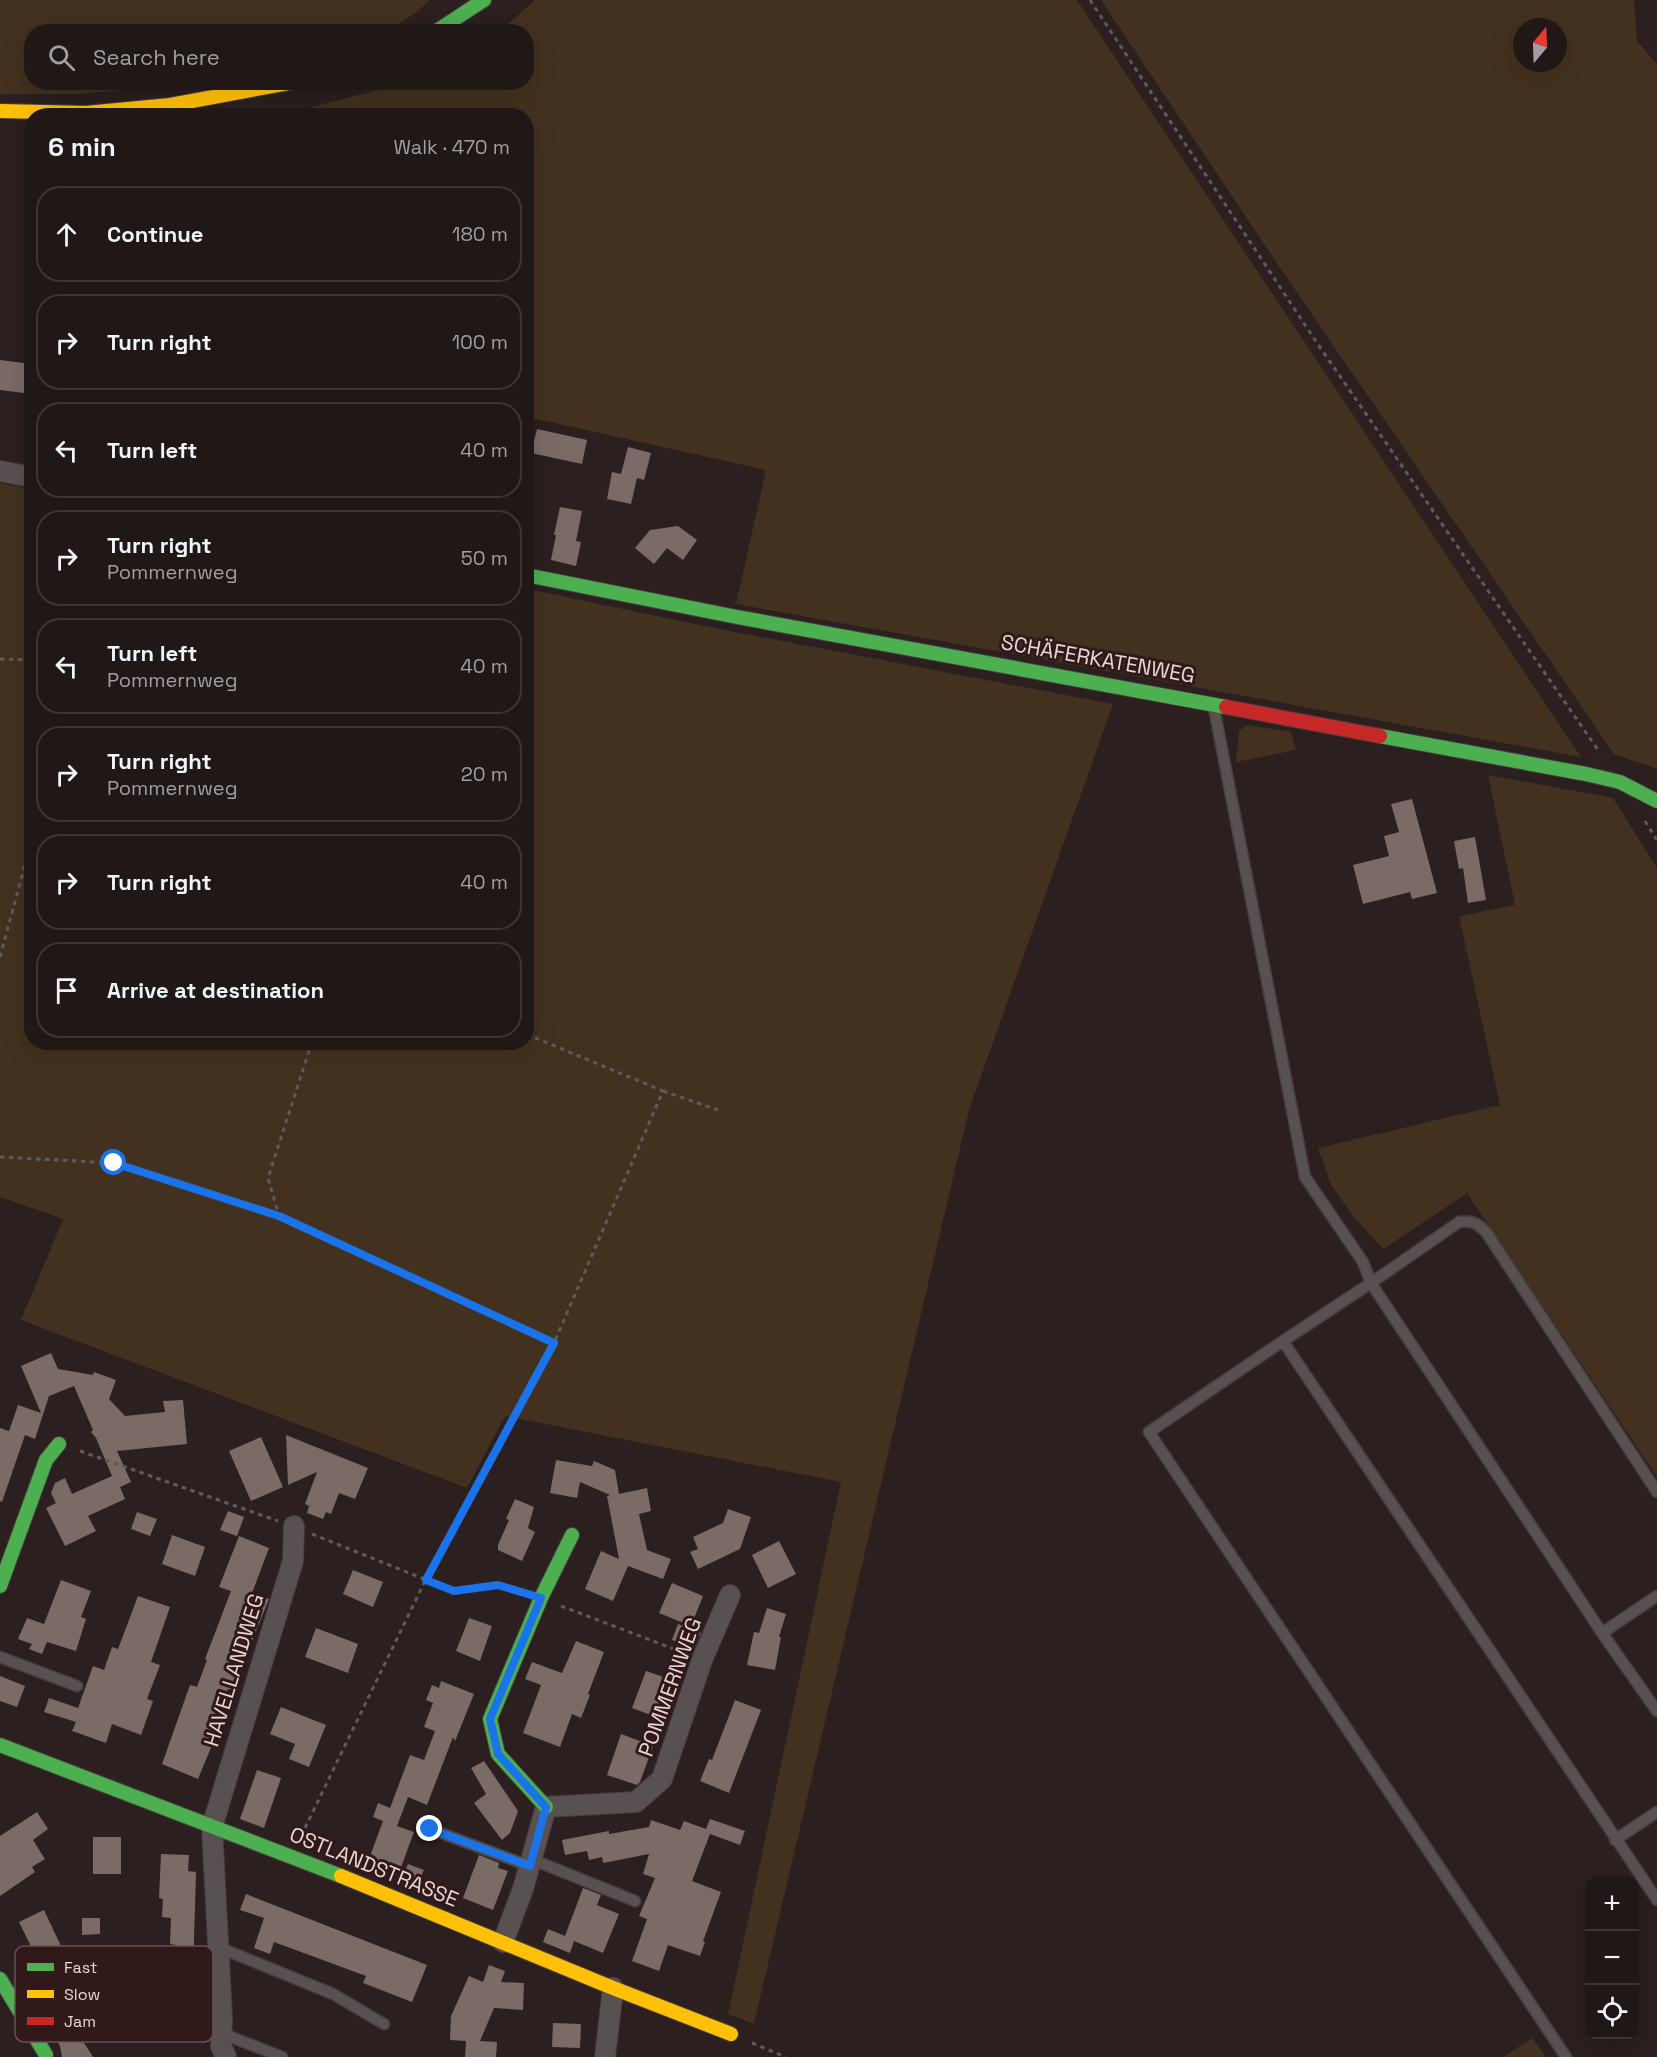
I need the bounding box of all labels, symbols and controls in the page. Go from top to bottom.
north arrow [1513,18,1567,72]
search box [24,24,534,90]
icon: search [45,41,78,74]
text: Search here [93,43,220,71]
text: 6 min [48,130,116,164]
text: Walk · 470 m [393,134,510,160]
icon: ahead [50,218,83,251]
text: Continue [107,220,203,248]
text: 180 m [452,221,508,247]
icon: right [50,326,83,359]
text: Turn right [107,328,212,356]
text: 100 m [452,329,508,355]
icon: left [50,434,83,467]
text: Turn left [107,436,197,464]
text: 40 m [460,437,508,463]
text: Turn right [107,531,212,559]
icon: right [50,542,83,575]
text: 50 m [461,545,508,571]
text: Pommernweg [107,559,238,585]
street label: SCHÄFERKATENWEG [999,628,1197,689]
text: Turn left [107,639,197,667]
icon: left [50,650,83,683]
text: 40 m [460,653,508,679]
text: Pommernweg [107,667,238,693]
text: Turn right [107,747,212,775]
icon: right [50,758,83,791]
text: 20 m [461,761,508,787]
text: Pommernweg [107,775,238,801]
icon: right [50,866,83,899]
text: Turn right [107,868,212,896]
text: 40 m [460,869,508,895]
icon: arrive [50,974,83,1007]
text: Arrive at destination [107,976,324,1004]
route start [100,1149,126,1175]
street label: HAVELLANDWEG [197,1590,270,1750]
street label: POMMERNWEG [632,1614,707,1760]
route end [416,1815,442,1841]
street label: OSTLANDSTRASSE [286,1820,463,1913]
map controls [1585,1877,1639,2039]
button: + [1585,1877,1639,1931]
button: − [1585,1931,1639,1985]
legend [15,1946,213,2042]
text: Fast [64,1957,97,1978]
text: Slow [64,1984,100,2005]
button: locate [1585,1985,1639,2039]
text: Jam [64,2011,96,2032]

